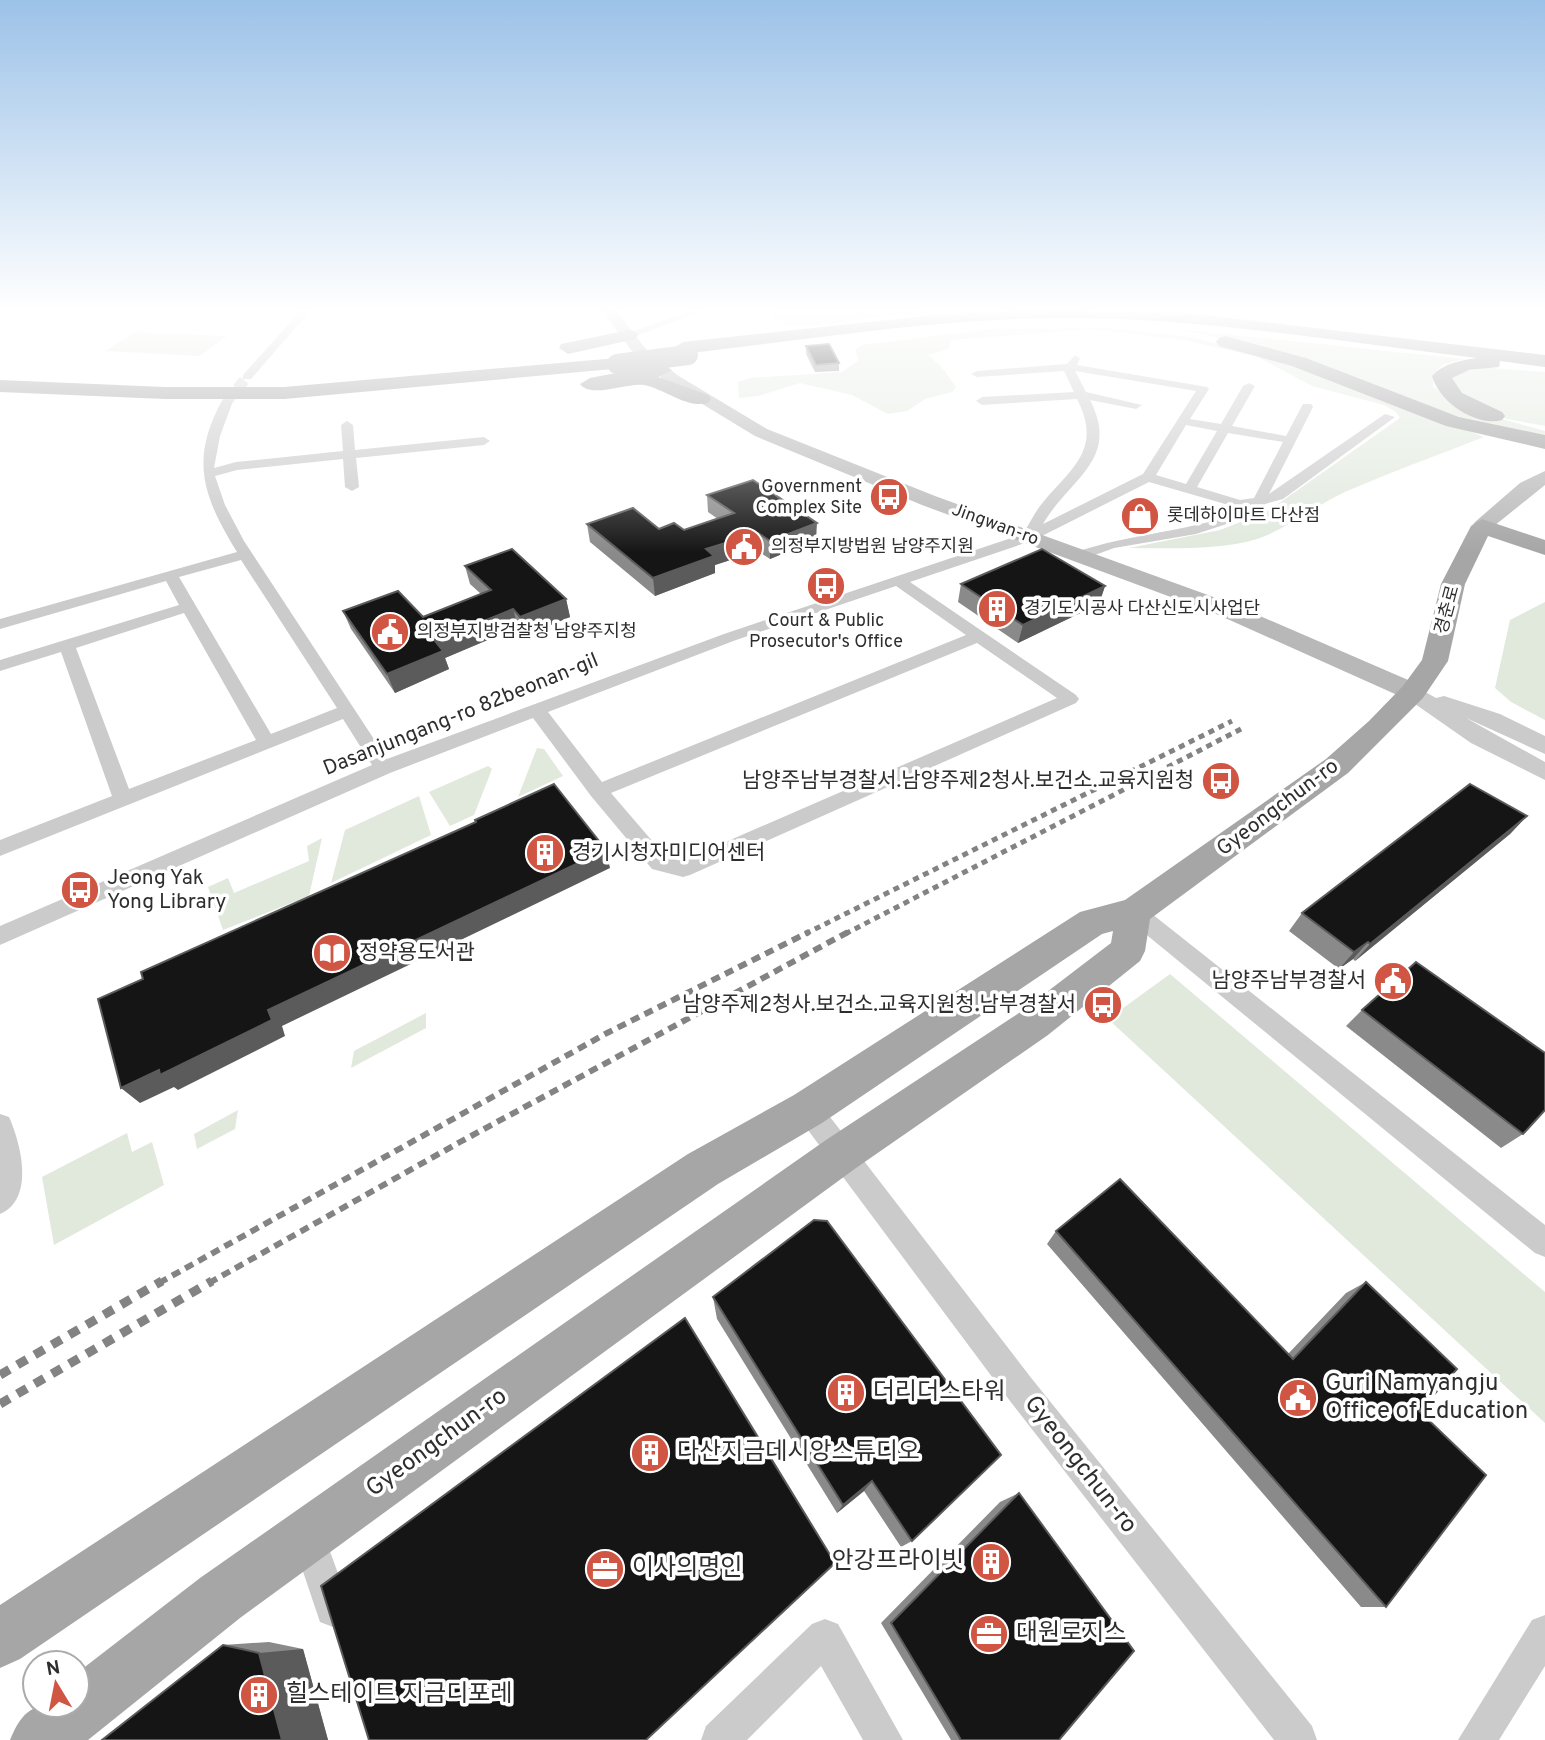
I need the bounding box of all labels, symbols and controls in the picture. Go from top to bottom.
place label: Government Complex Site [756,476,862,520]
bus stop icon: Government Complex Site [868,476,910,518]
shop icon: 롯데하이마트 다산점 [1119,495,1161,537]
street label: Jingwan-ro [948,499,1042,551]
place label: 롯데하이마트 다산점 [1167,505,1320,528]
public building icon: 의정부지방법원 남양주지원 [723,526,765,568]
place label: 의정부지방법원 남양주지원 [771,536,974,559]
bus stop icon: Court & Public Prosecutor's Office [805,565,847,607]
street label: 경춘로 [1430,583,1466,637]
building icon: 경기도시공사 다산신도시사업단 [976,588,1018,630]
place label: 경기도시공사 다산신도시사업단 [1024,598,1260,621]
place label: Court & Public Prosecutor's Office [749,610,903,654]
public building icon: 의정부지방검찰청 남양주지청 [369,611,411,653]
place label: 의정부지방검찰청 남양주지청 [417,621,637,644]
street label: Dasanjungang-ro 82beonan-gil [319,647,603,783]
street label: Gyeongchun-ro [1212,753,1344,863]
bus stop icon: 남양주남부경찰서.남양주제2청사.보건소.교육지원청 [1200,760,1242,802]
place label: 남양주남부경찰서.남양주제2청사.보건소.교육지원청 [742,768,1194,795]
building icon: 경기시청자미디어센터 [524,832,566,874]
place label: 경기시청자미디어센터 [572,840,765,867]
place label: Jeong Yak Yong Library [107,865,226,916]
bus stop icon: Jeong Yak Yong Library [59,869,101,911]
library icon: 정약용도서관 [311,932,353,974]
place label: 정약용도서관 [359,940,475,967]
public building icon: 남양주남부경찰서 [1372,960,1414,1002]
place label: 남양주남부경찰서 [1211,968,1366,995]
bus stop icon: 남양주제2청사.보건소.교육지원청.남부경찰서 [1082,984,1124,1026]
place label: 남양주제2청사.보건소.교육지원청.남부경찰서 [682,992,1076,1019]
place label: Guri Namyangju Office of Education [1325,1369,1528,1427]
building icon: 더리더스타워 [825,1372,867,1414]
public building icon: Guri Namyangju Office of Education [1277,1377,1319,1419]
place label: 더리더스타워 [873,1378,1005,1408]
street label: Gyeongchun-ro [361,1382,513,1504]
street label: Gyeongchun-ro [1017,1390,1143,1540]
building icon: 다산지금데시앙스튜디오 [629,1432,671,1474]
place label: 다산지금데시앙스튜디오 [677,1438,920,1468]
building icon: 안강프라이빗 [970,1541,1012,1583]
place label: 안강프라이빗 [832,1547,964,1577]
office icon: 이사의명인 [584,1548,626,1590]
place label: 이사의명인 [632,1554,742,1584]
office icon: 대원로지스 [968,1613,1010,1655]
place label: 대원로지스 [1016,1619,1126,1649]
north arrow [21,1649,91,1719]
text: N [45,1656,62,1682]
building icon: 힐스테이트 지금디포레 [238,1674,280,1716]
place label: 힐스테이트 지금디포레 [286,1680,512,1710]

